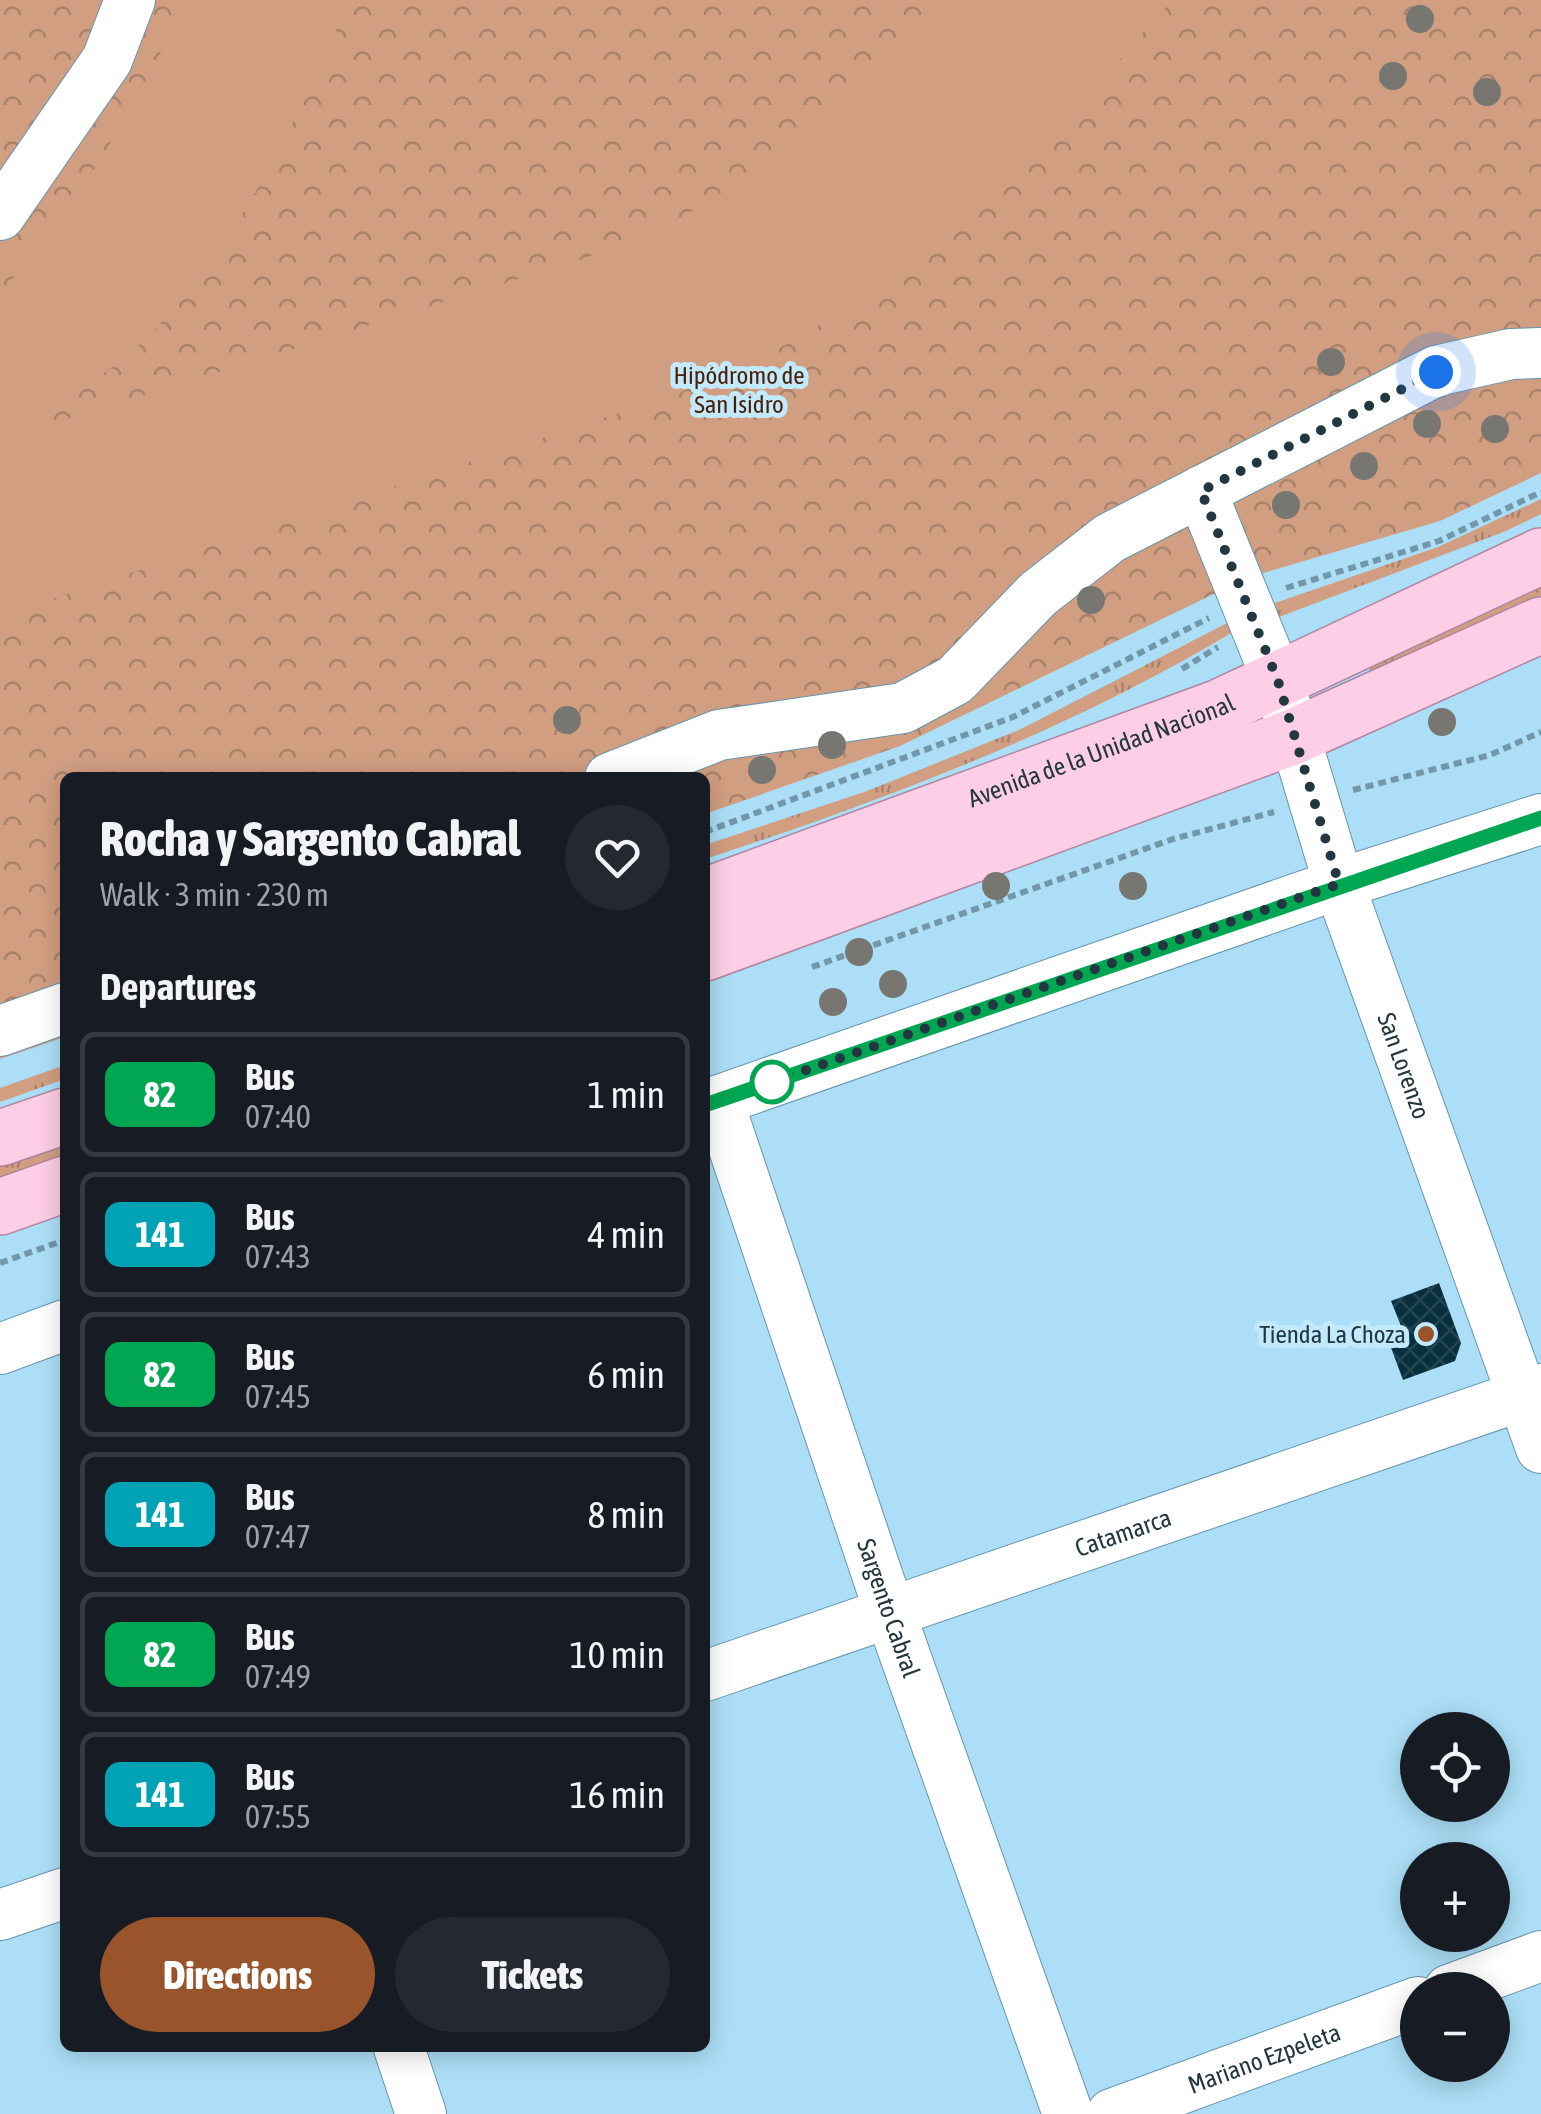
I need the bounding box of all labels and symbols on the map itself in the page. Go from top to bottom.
your location [1411,347,1461,397]
park label: Hipódromo de San Isidro [673,361,805,418]
street label: Avenida de la Unidad Nacional [964,688,1239,812]
street label: San Lorenzo [1372,1009,1436,1123]
unlabelled marker [751,1061,793,1103]
place label: Tienda La Choza [1259,1320,1406,1348]
marker: Tienda La Choza [1415,1323,1437,1345]
street label: Catamarca [1071,1503,1175,1562]
street label: Sargento Cabral [852,1535,926,1681]
street label: Mariano Ezpeleta [1184,2018,1344,2099]

